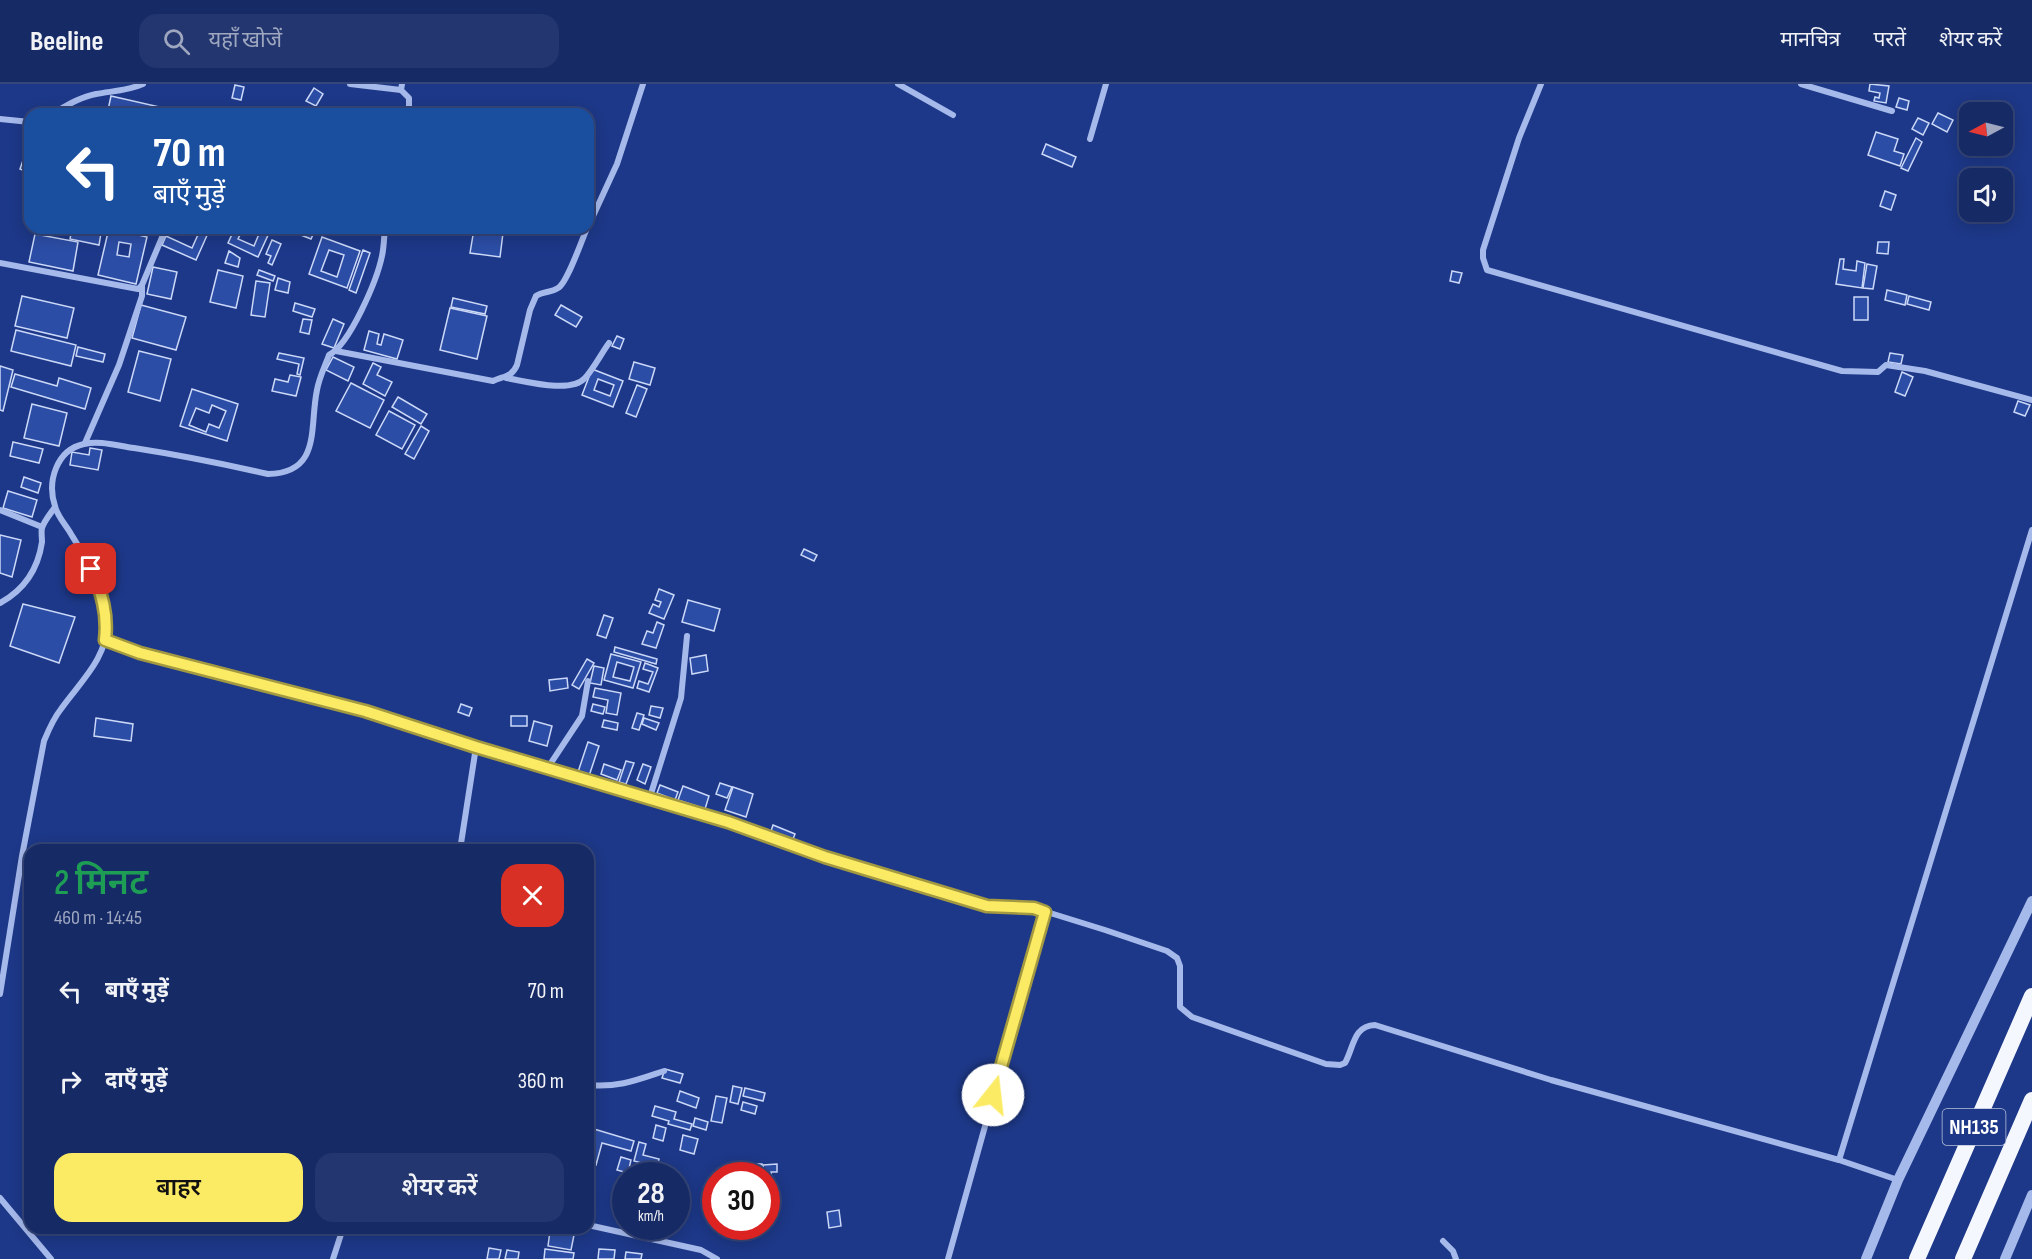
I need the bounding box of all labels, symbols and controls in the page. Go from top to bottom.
search box [139,14,559,68]
text: Beeline [30,25,103,58]
icon: search [160,25,193,58]
text: यहाँ खोजें [208,27,282,54]
text: मानचित्र [1780,27,1840,52]
text: परतें [1873,27,1906,52]
text: शेयर करें [1939,27,2002,52]
north arrow [1959,102,2013,156]
map controls [1959,102,2013,222]
text: 70 m [153,128,226,179]
icon: left [54,132,132,210]
button: sound [1959,168,2013,222]
text: बाएँ मुड़ें [153,179,225,211]
pin [65,543,116,594]
icon: arrive [74,552,107,585]
text: 2 मिनट [54,862,148,905]
button: close [501,864,564,927]
text: 460 m · 14:45 [54,906,142,930]
icon: left [54,975,87,1008]
text: बाएँ मुड़ें [105,977,169,1004]
text: 70 m [528,978,564,1005]
position arrow [961,1063,1025,1127]
icon: right [54,1065,87,1098]
text: दाएँ मुड़ें [105,1067,168,1094]
text: 360 m [518,1068,564,1095]
road number: NH135 [1942,1109,2006,1145]
button: बाहर [54,1153,303,1222]
button: शेयर करें [315,1153,564,1222]
speed limit sign: 30 [702,1162,780,1240]
text: 28 [637,1176,665,1212]
text: km/h [638,1207,664,1226]

